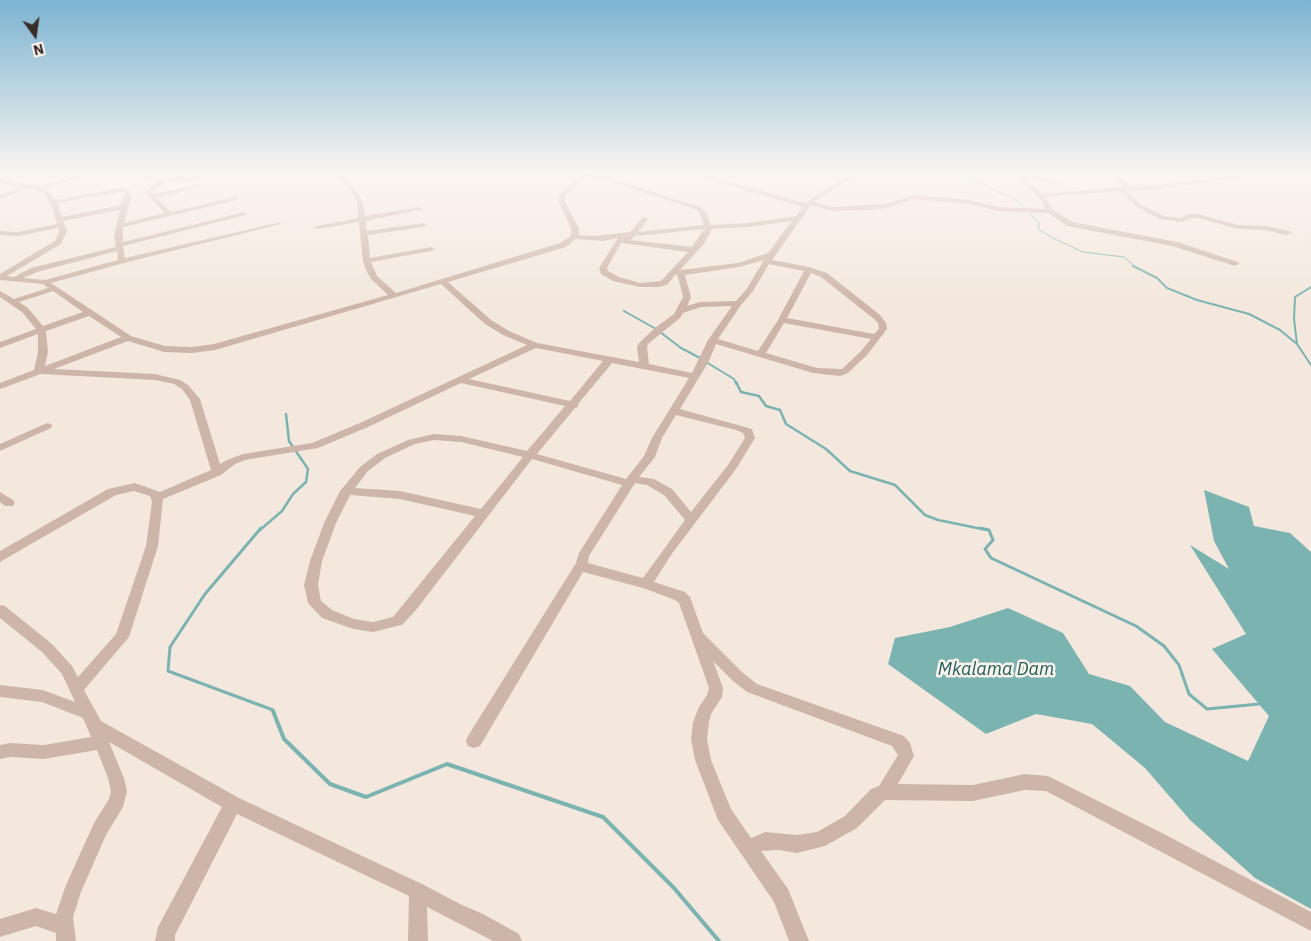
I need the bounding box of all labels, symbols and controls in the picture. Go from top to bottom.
north arrow [10,10,60,60]
text: N [32,40,46,60]
water label: Mkalama Dam [938,659,1054,681]

